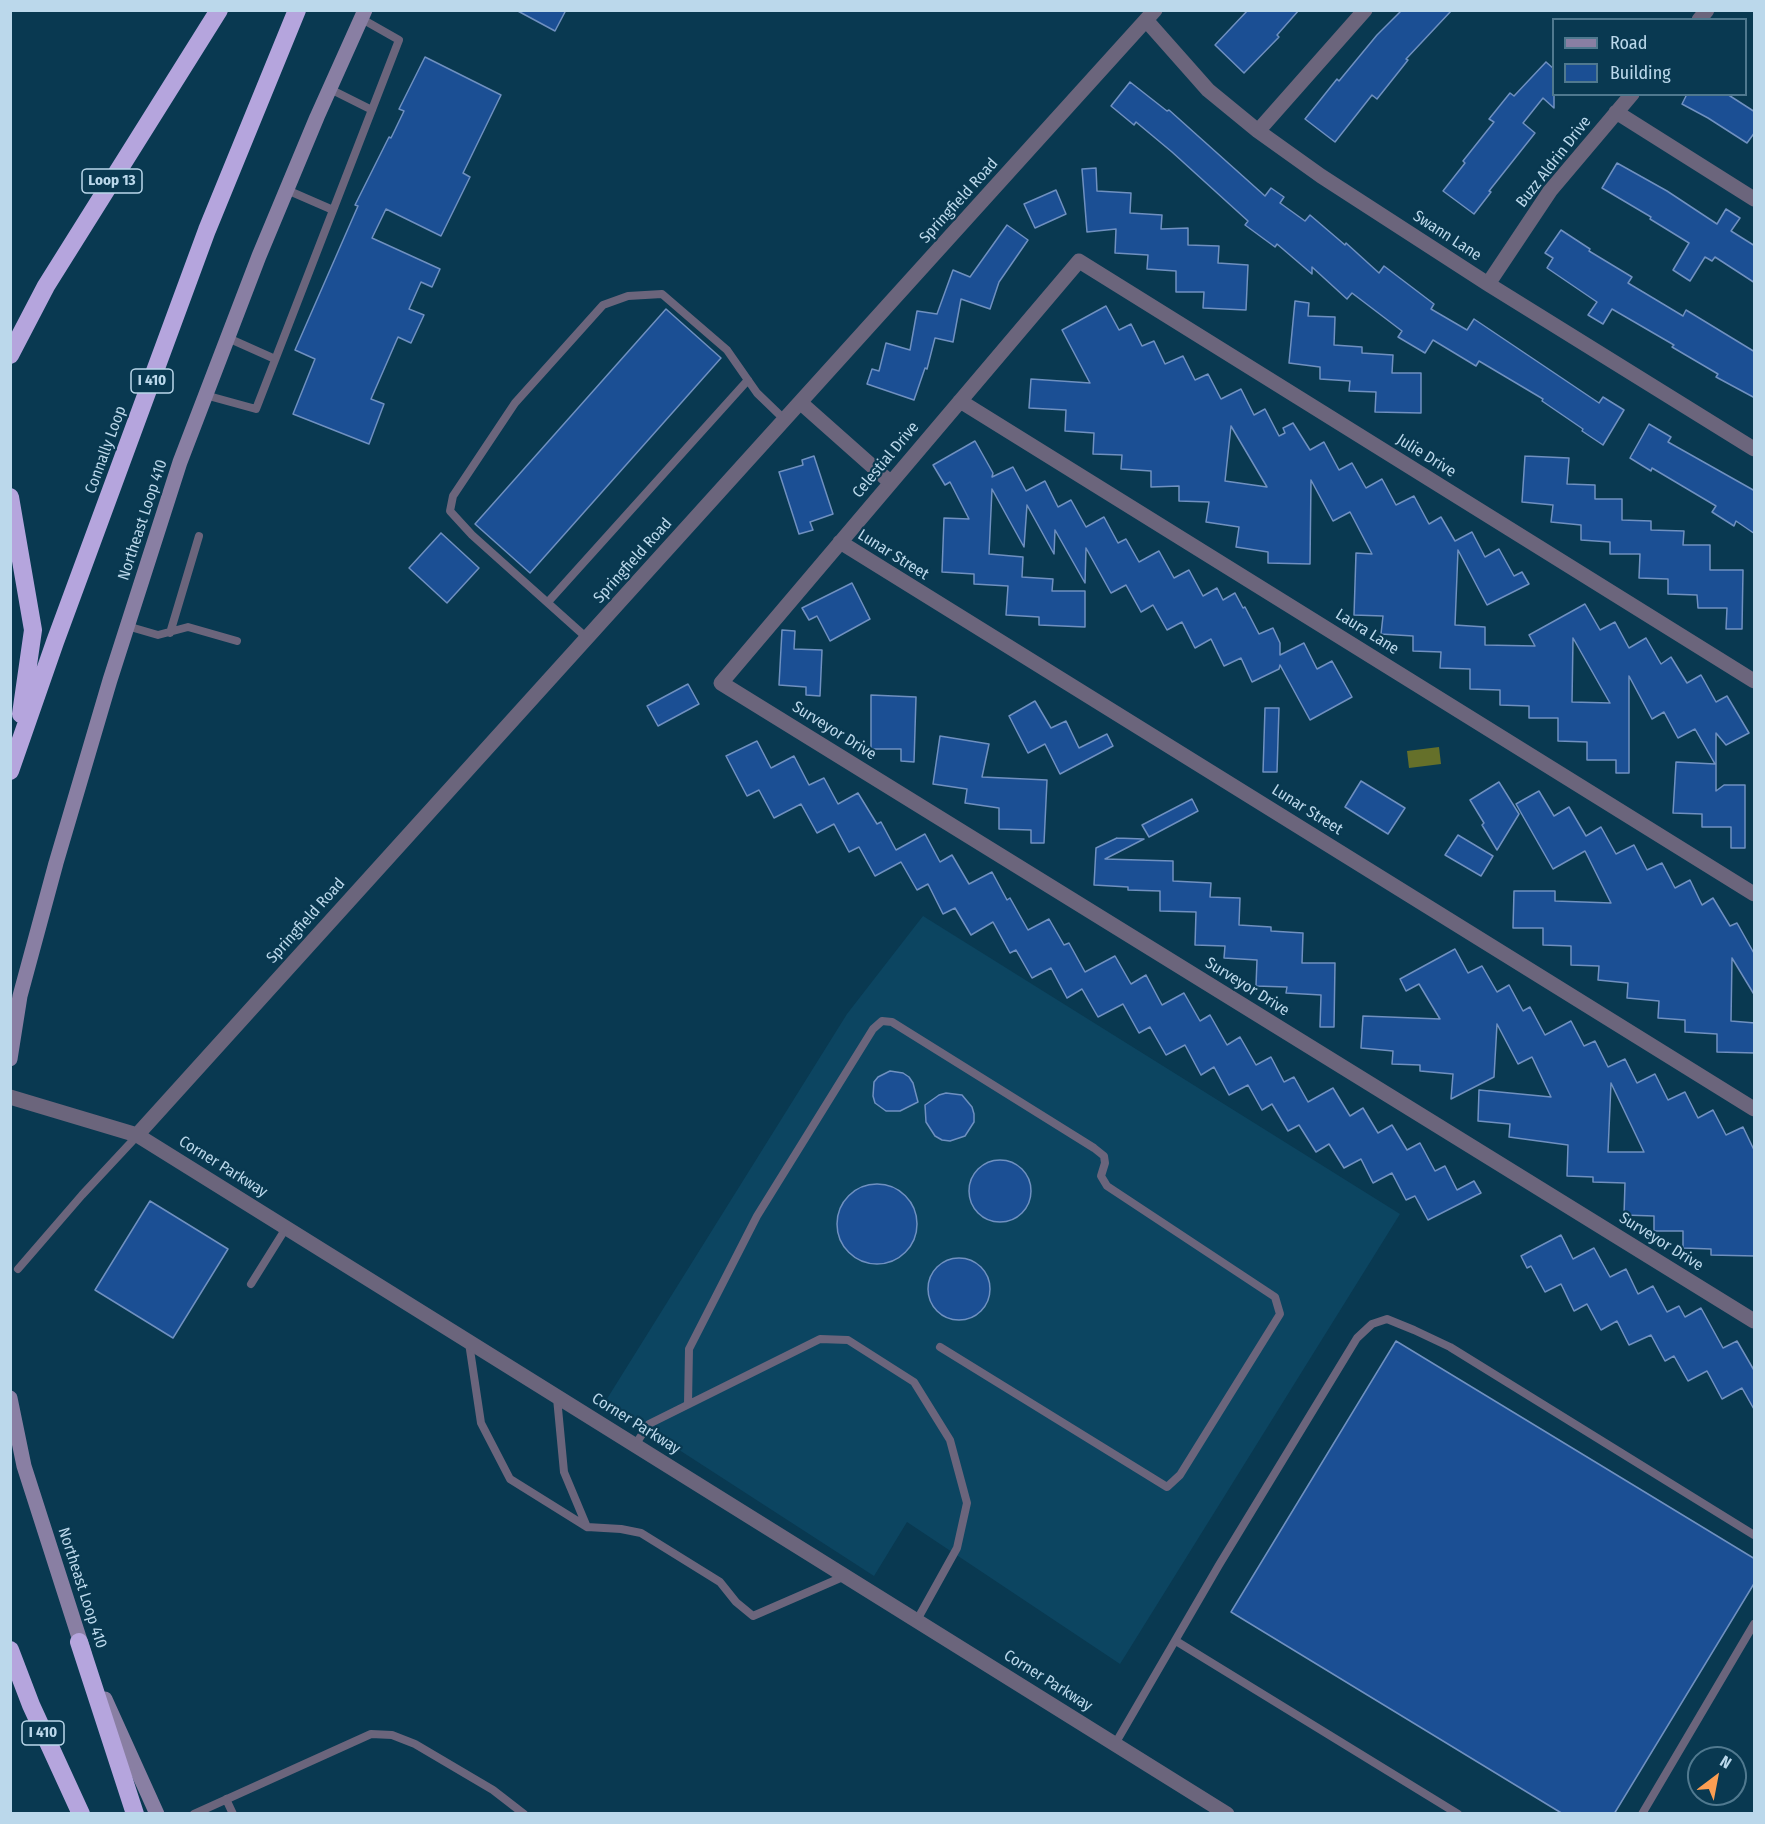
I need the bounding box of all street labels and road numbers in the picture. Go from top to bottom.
street label: Buzz Aldrin Drive [1512,113,1596,211]
street label: Springfield Road [916,154,1002,248]
road number: Loop 13 [82,169,142,193]
street label: Swann Lane [1409,207,1485,265]
road number: I 410 [131,369,173,393]
street label: Connally Loop [81,403,131,497]
street label: Celestial Drive [849,418,923,502]
street label: Julie Drive [1393,430,1459,482]
street label: Northeast Loop 410 [114,457,172,583]
street label: Springfield Road [590,514,676,608]
street label: Lunar Street [854,526,932,584]
street label: Laura Lane [1332,605,1402,659]
street label: Surveyor Drive [788,698,880,764]
street label: Lunar Street [1268,781,1346,839]
street label: Springfield Road [263,874,349,968]
street label: Surveyor Drive [1201,954,1293,1020]
street label: Corner Parkway [175,1132,271,1202]
street label: Surveyor Drive [1615,1209,1707,1275]
street label: Corner Parkway [588,1389,684,1459]
street label: Northeast Loop 410 [53,1525,111,1651]
street label: Corner Parkway [1000,1646,1096,1716]
road number: I 410 [22,1721,64,1745]

